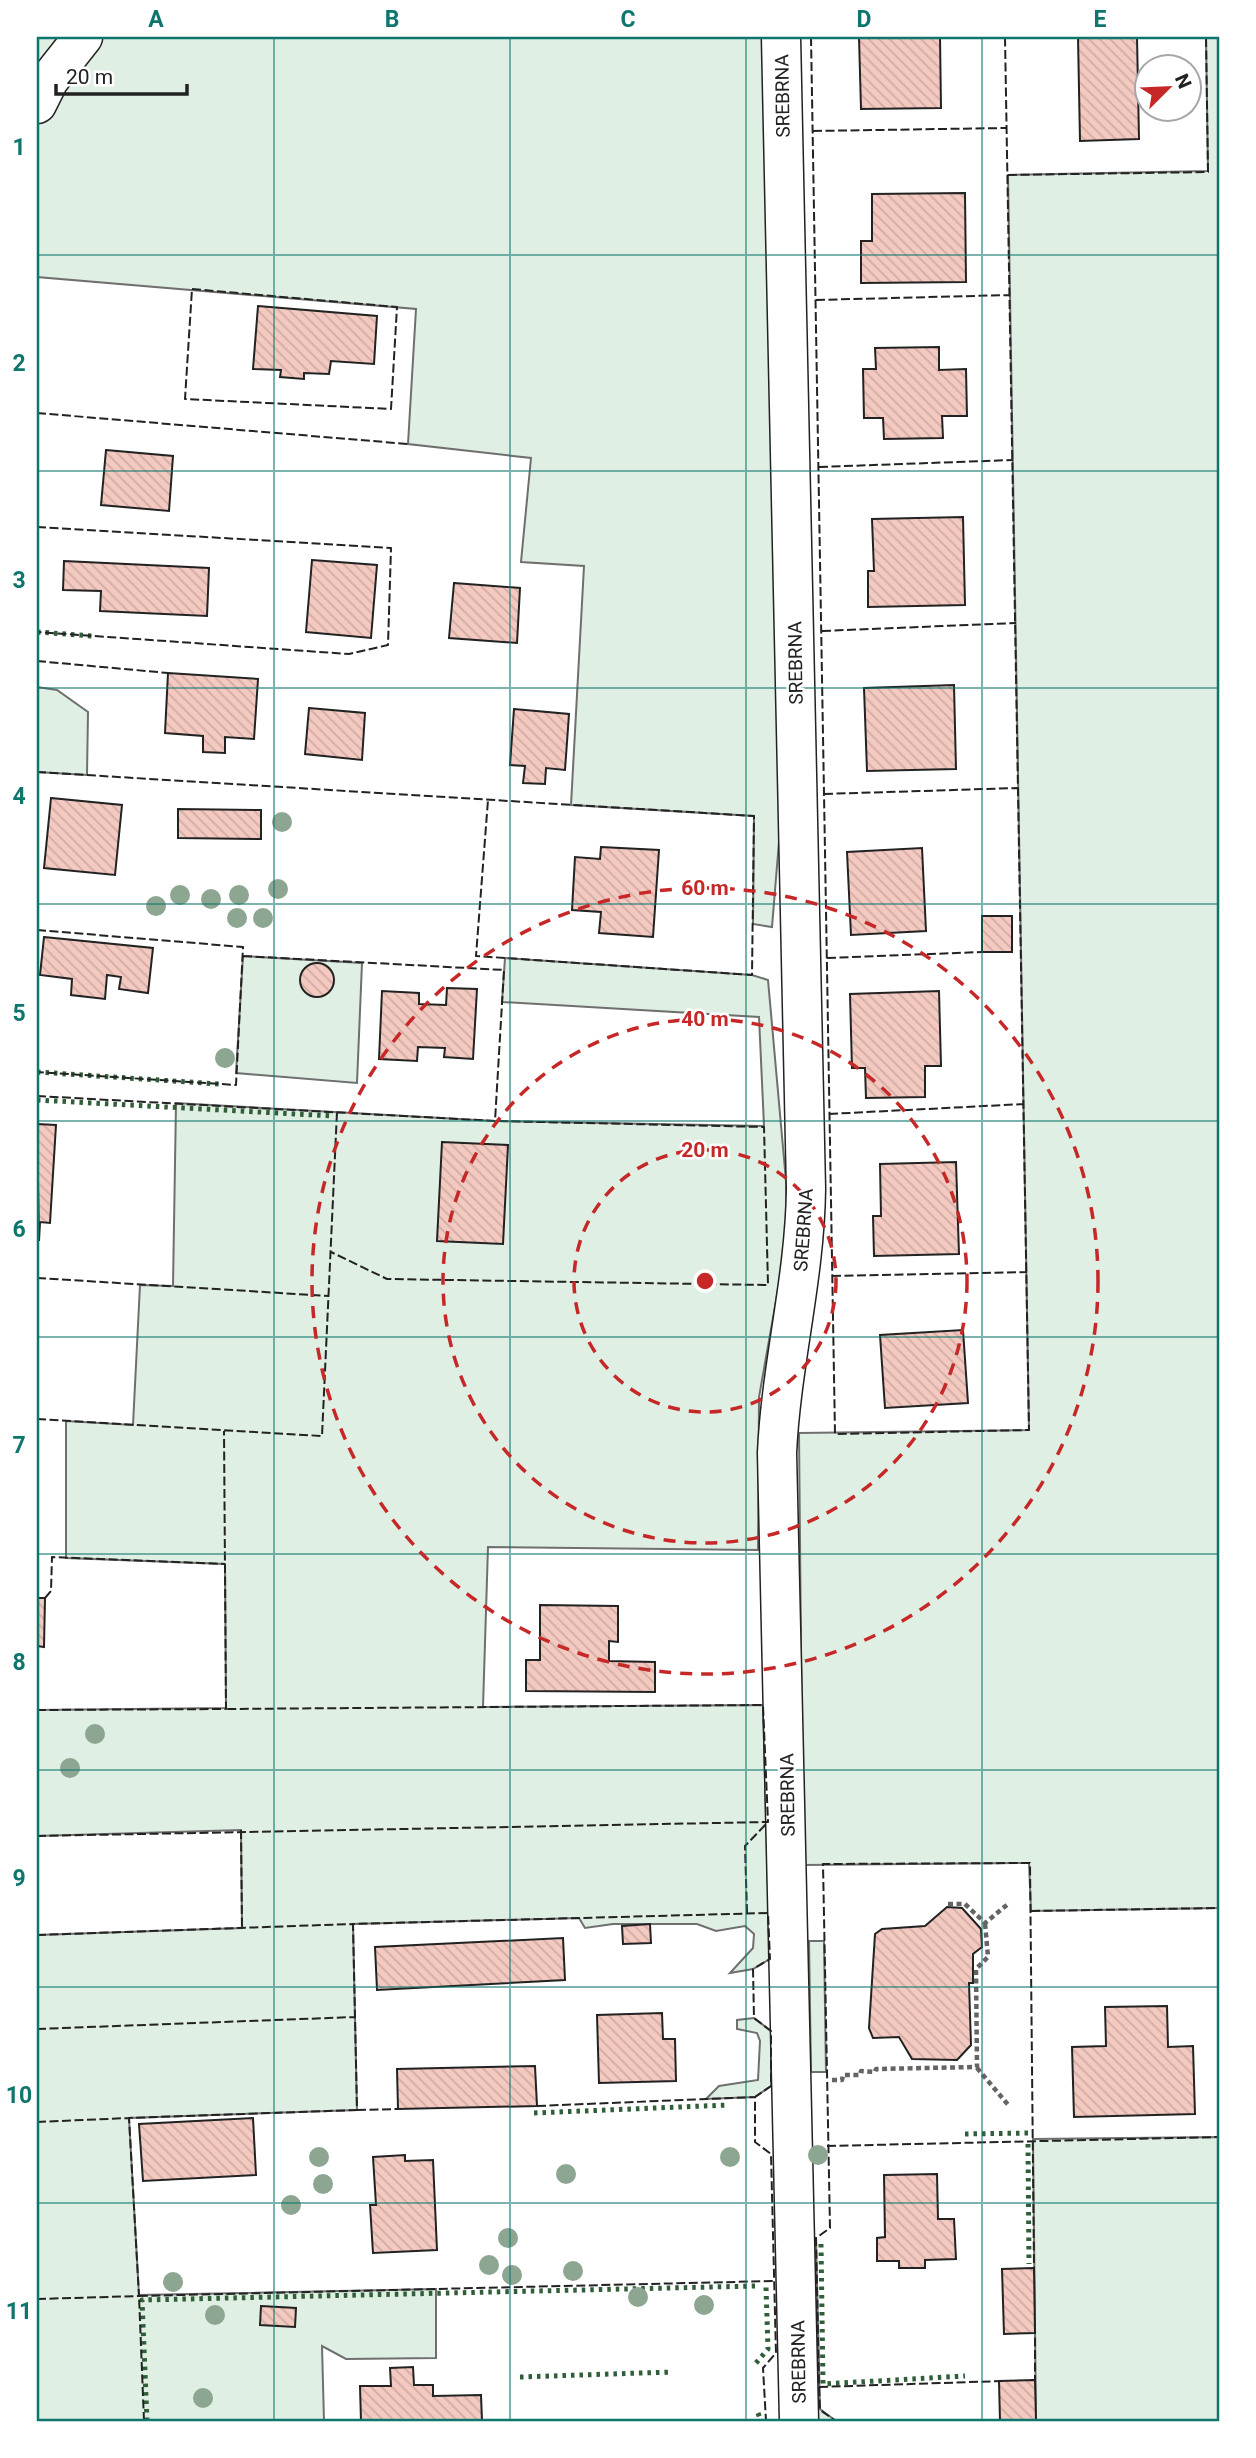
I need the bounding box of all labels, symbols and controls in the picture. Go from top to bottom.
text: A [148,6,164,33]
text: B [385,6,399,33]
text: C [620,6,636,33]
text: D [857,6,871,33]
text: E [1094,6,1107,33]
scale bar [56,52,187,96]
north arrow [1134,52,1204,122]
street label: SREBRNA [770,53,795,138]
text: 20 m [66,65,113,89]
text: N [1170,70,1196,92]
text: 1 [12,134,26,161]
text: 2 [12,350,26,377]
text: 3 [12,567,26,594]
street label: SREBRNA [783,620,808,705]
text: 4 [12,783,26,810]
text: 60 m [681,876,729,900]
text: 5 [12,1000,26,1027]
text: 40 m [681,1007,729,1031]
text: 20 m [681,1138,729,1162]
street label: SREBRNA [789,1187,818,1272]
text: 6 [12,1216,26,1243]
centre of rings [693,1269,717,1293]
text: 7 [12,1432,26,1459]
text: 8 [12,1649,26,1676]
street label: SREBRNA [775,1752,800,1837]
text: 9 [12,1865,26,1892]
text: 10 [6,2082,32,2109]
text: 11 [6,2298,32,2325]
street label: SREBRNA [786,2319,811,2404]

